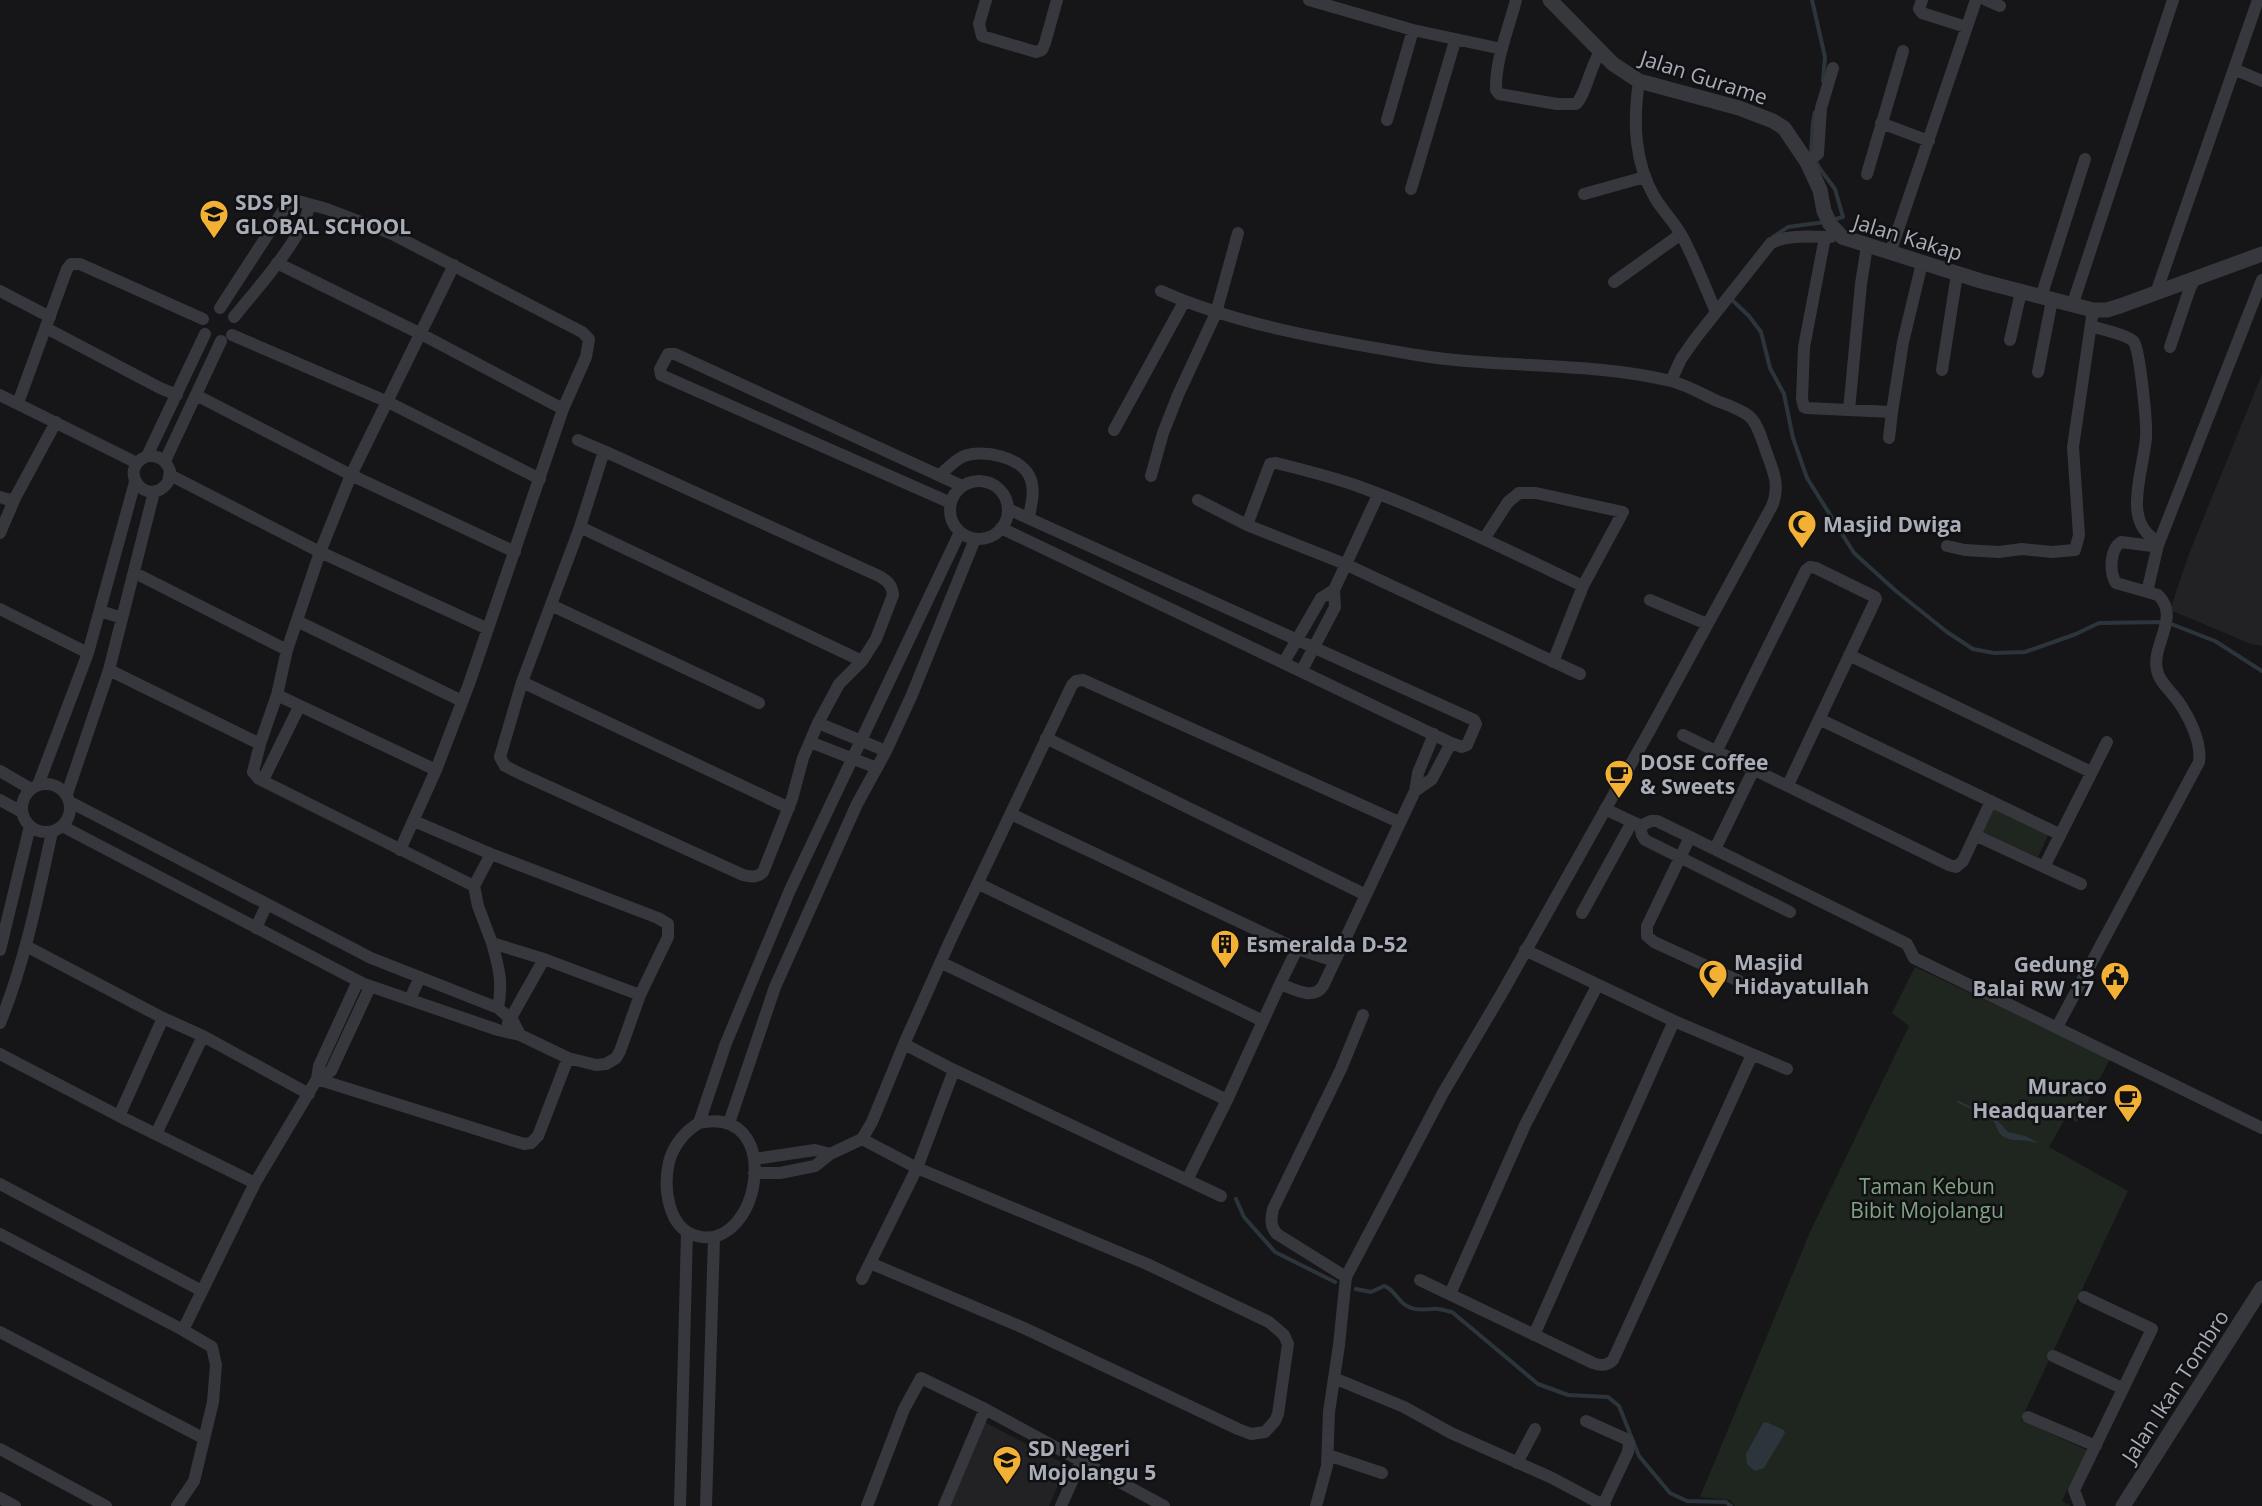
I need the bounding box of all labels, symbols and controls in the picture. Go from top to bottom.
street label: Jalan Gurame [1635,43,1771,111]
place label: SDS PJ GLOBAL SCHOOL [235,188,411,240]
school or university icon: SDS PJ GLOBAL SCHOOL [198,198,230,240]
street label: Jalan Kakap [1848,207,1966,267]
mosque icon: Masjid Dwiga [1786,508,1818,550]
place label: Masjid Dwiga [1823,510,1962,538]
place label: DOSE Coffee & Sweets [1640,748,1769,800]
cafe icon: DOSE Coffee & Sweets [1603,758,1635,800]
building icon: Esmeralda D-52 [1209,928,1241,970]
place label: Esmeralda D-52 [1246,930,1408,958]
place label: Masjid Hidayatullah [1734,948,1869,1000]
place label: Gedung Balai RW 17 [1973,950,2094,1002]
mosque icon: Masjid Hidayatullah [1697,958,1729,1000]
public building icon: Gedung Balai RW 17 [2099,960,2131,1002]
place label: Muraco Headquarter [1972,1072,2107,1124]
cafe icon: Muraco Headquarter [2112,1082,2144,1124]
park label: Taman Kebun Bibit Mojolangu [1850,1172,2004,1224]
street label: Jalan Ikan Tombro [2114,1304,2235,1470]
place label: SD Negeri Mojolangu 5 [1028,1434,1156,1486]
school or university icon: SD Negeri Mojolangu 5 [991,1444,1023,1486]

